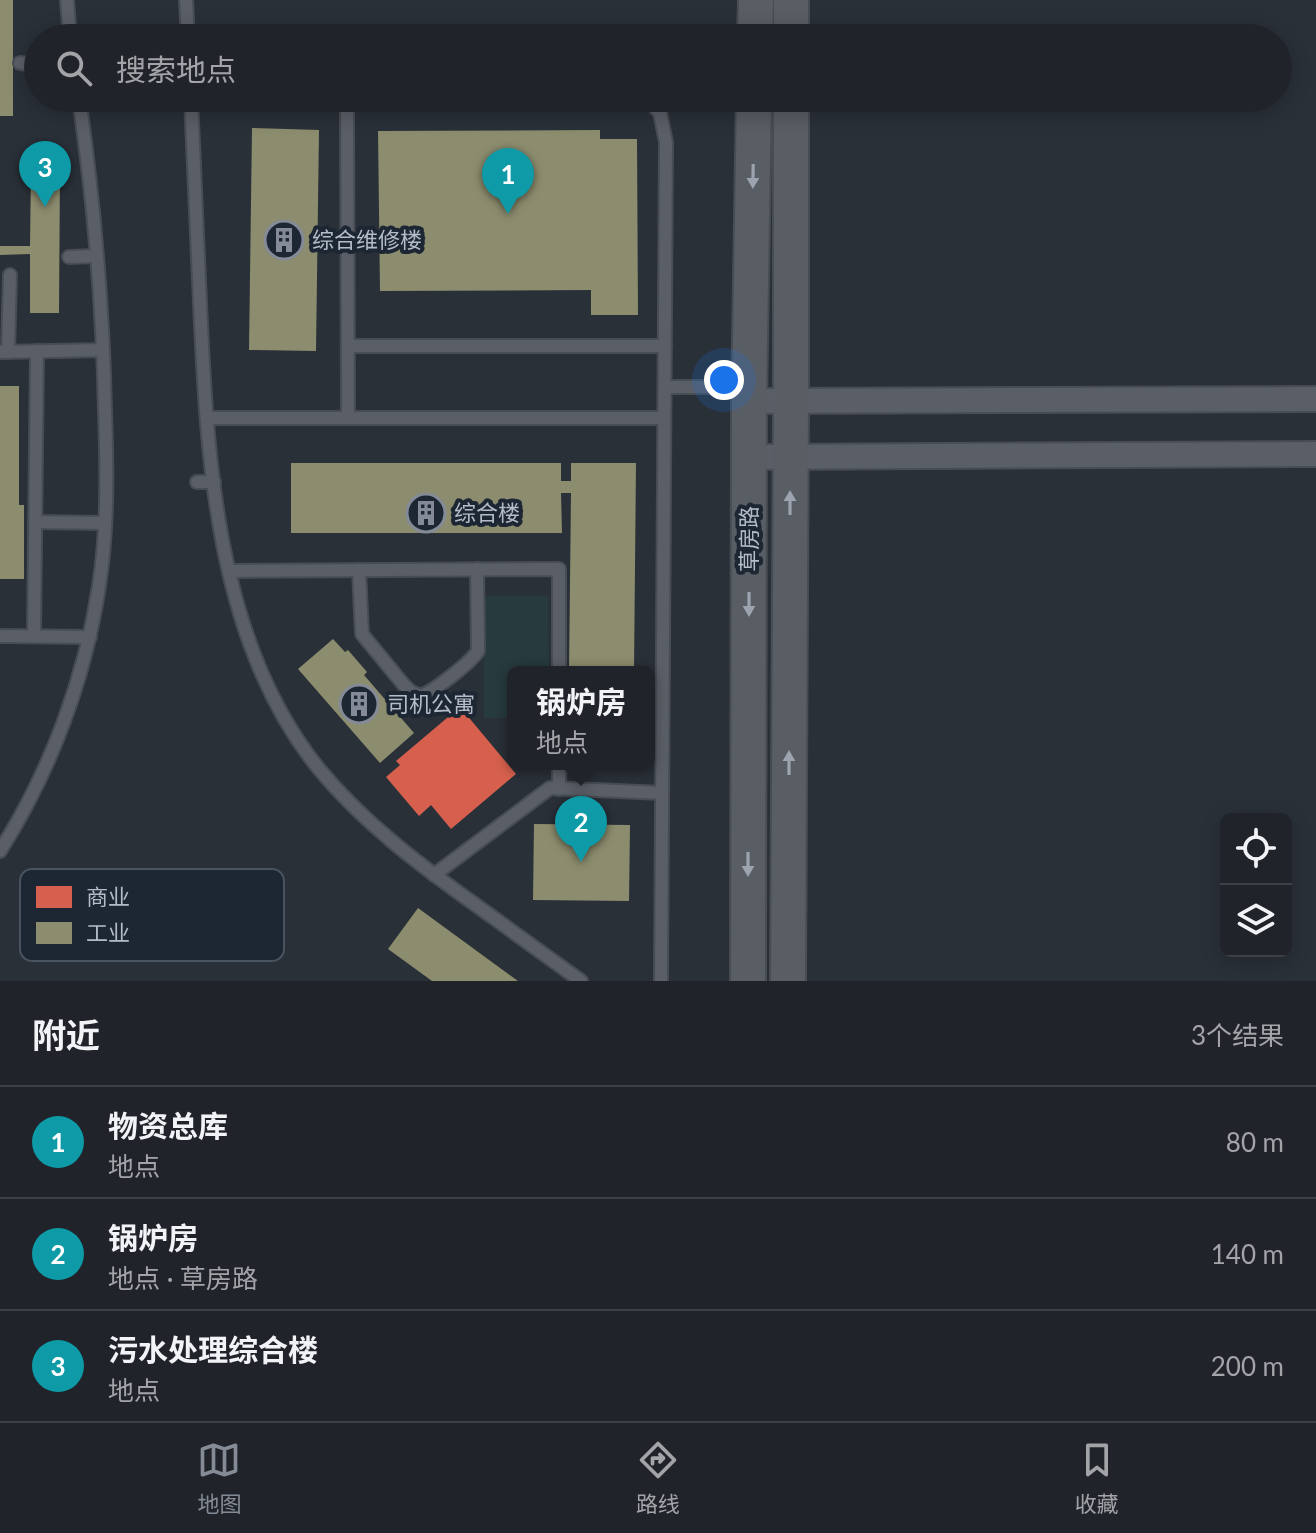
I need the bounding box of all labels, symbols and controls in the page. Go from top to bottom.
search box [24,24,1292,112]
icon: search [52,46,96,90]
text: 搜索地点 [116,51,236,87]
pin: 3 [19,141,71,207]
pin: 1 [482,148,534,214]
one-way arrow [747,164,759,189]
building icon: 综合维修楼 [263,219,305,261]
place label: 综合维修楼 [312,226,422,253]
your location [704,360,744,400]
one-way arrow [784,490,797,515]
building icon: 综合楼 [405,492,447,534]
place label: 综合楼 [454,499,520,526]
street label: 草房路 [735,506,762,572]
one-way arrow [743,592,755,617]
popup [507,666,655,770]
building icon: 司机公寓 [338,683,380,725]
text: 锅炉房 [536,683,626,719]
place label: 司机公寓 [387,690,475,717]
text: 地点 [536,726,588,758]
one-way arrow [783,750,795,775]
pin: 2 [555,796,607,862]
map controls [1220,813,1292,957]
button: locate [1220,813,1292,885]
one-way arrow [742,852,754,877]
legend [20,869,284,961]
text: 商业 [86,883,130,910]
button: layers [1220,885,1292,957]
text: 工业 [86,919,130,946]
text: 附近 [32,1014,100,1055]
text: 3个结果 [1191,1019,1284,1051]
text: 物资总库 [108,1107,228,1143]
text: 1 [50,1126,66,1158]
text: 80 m [1226,1126,1284,1158]
text: 地点 [108,1150,160,1182]
text: 锅炉房 [108,1219,198,1255]
text: 2 [50,1238,66,1270]
text: 140 m [1211,1238,1284,1270]
text: 地点 · 草房路 [108,1262,258,1294]
text: 污水处理综合楼 [108,1331,318,1367]
text: 3 [50,1350,66,1382]
text: 200 m [1211,1350,1284,1382]
text: 地点 [108,1374,160,1406]
tab: 地图 [197,1438,241,1518]
tab: 路线 [636,1438,680,1518]
tab: 收藏 [1075,1438,1119,1518]

